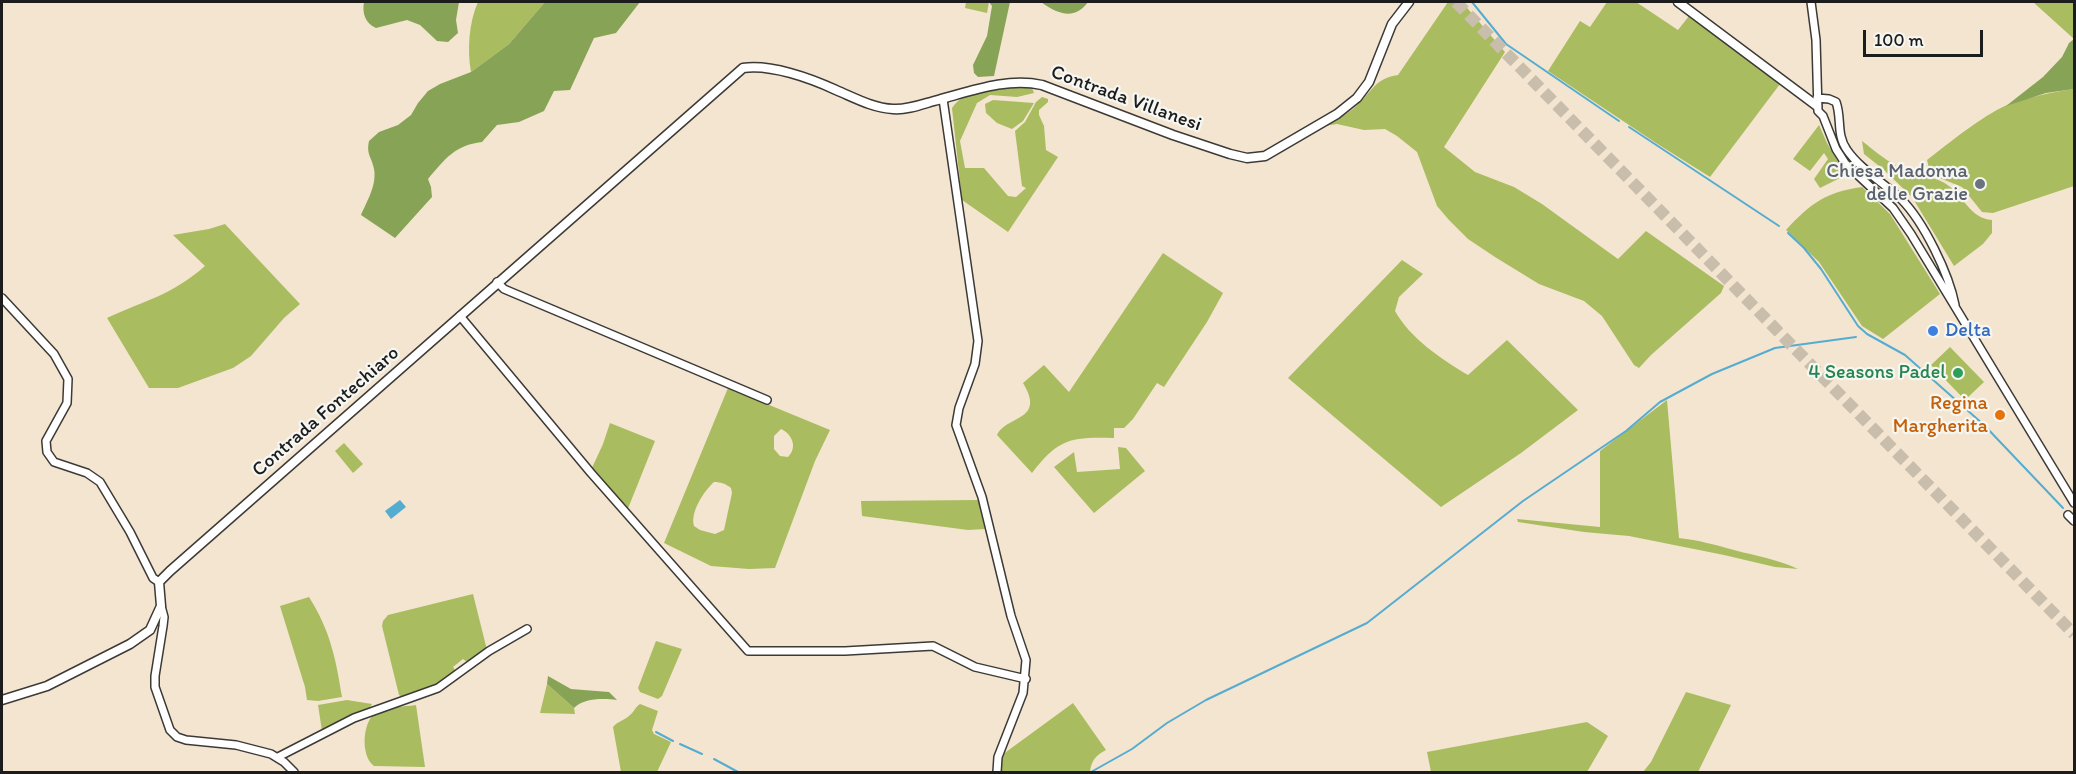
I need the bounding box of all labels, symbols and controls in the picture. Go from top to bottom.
scale bar [1866,18,1986,56]
text: 100 m [1874,29,1924,51]
street label: Contrada Villanesi [1047,61,1205,137]
place label: Chiesa Madonna delle Grazie [1826,160,1968,207]
marker: Chiesa Madonna delle Grazie [1973,177,1987,191]
place label: Delta [1945,319,1991,343]
marker: Delta [1926,324,1940,338]
street label: Contrada Fontechiaro [248,342,404,482]
place label: 4 Seasons Padel [1808,361,1946,385]
marker: 4 Seasons Padel [1951,366,1965,380]
place label: Regina Margherita [1893,392,1988,439]
marker: Regina Margherita [1993,408,2007,422]

